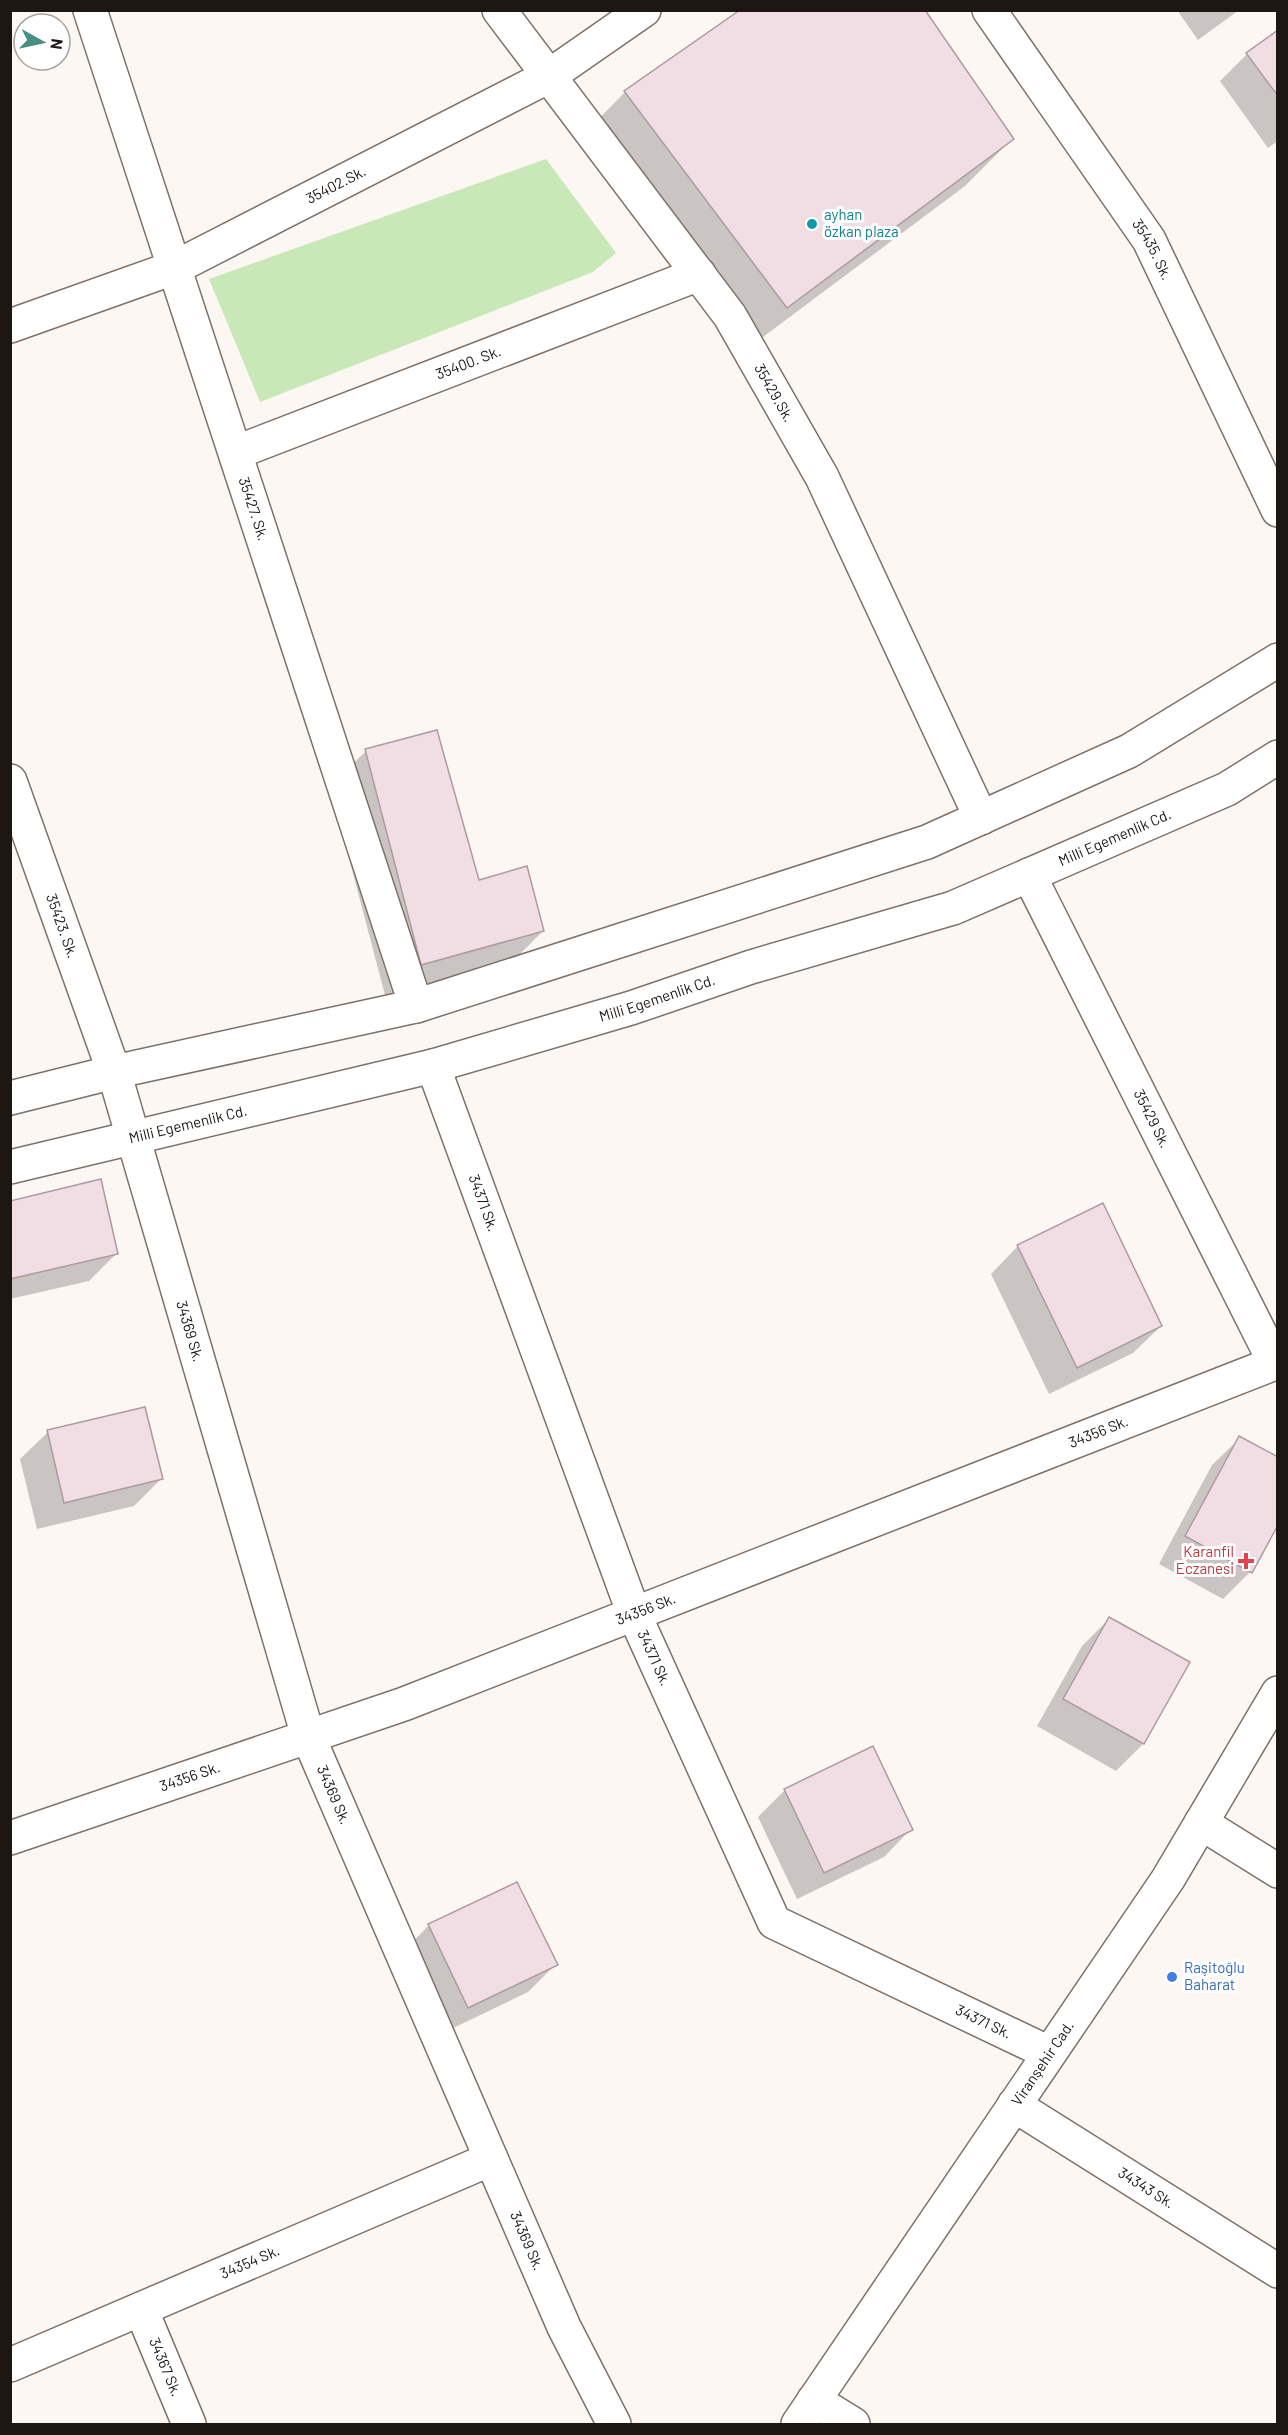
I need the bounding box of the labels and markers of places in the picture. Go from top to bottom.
place label: ayhan özkan plaza [824,205,899,240]
marker: ayhan özkan plaza [805,217,819,231]
place label: Karanfil Eczanesi [1176,1542,1234,1577]
marker: Karanfil Eczanesi [1239,1554,1253,1568]
place label: Raşitoğlu Baharat [1184,1958,1245,1993]
marker: Raşitoğlu Baharat [1165,1970,1179,1984]

